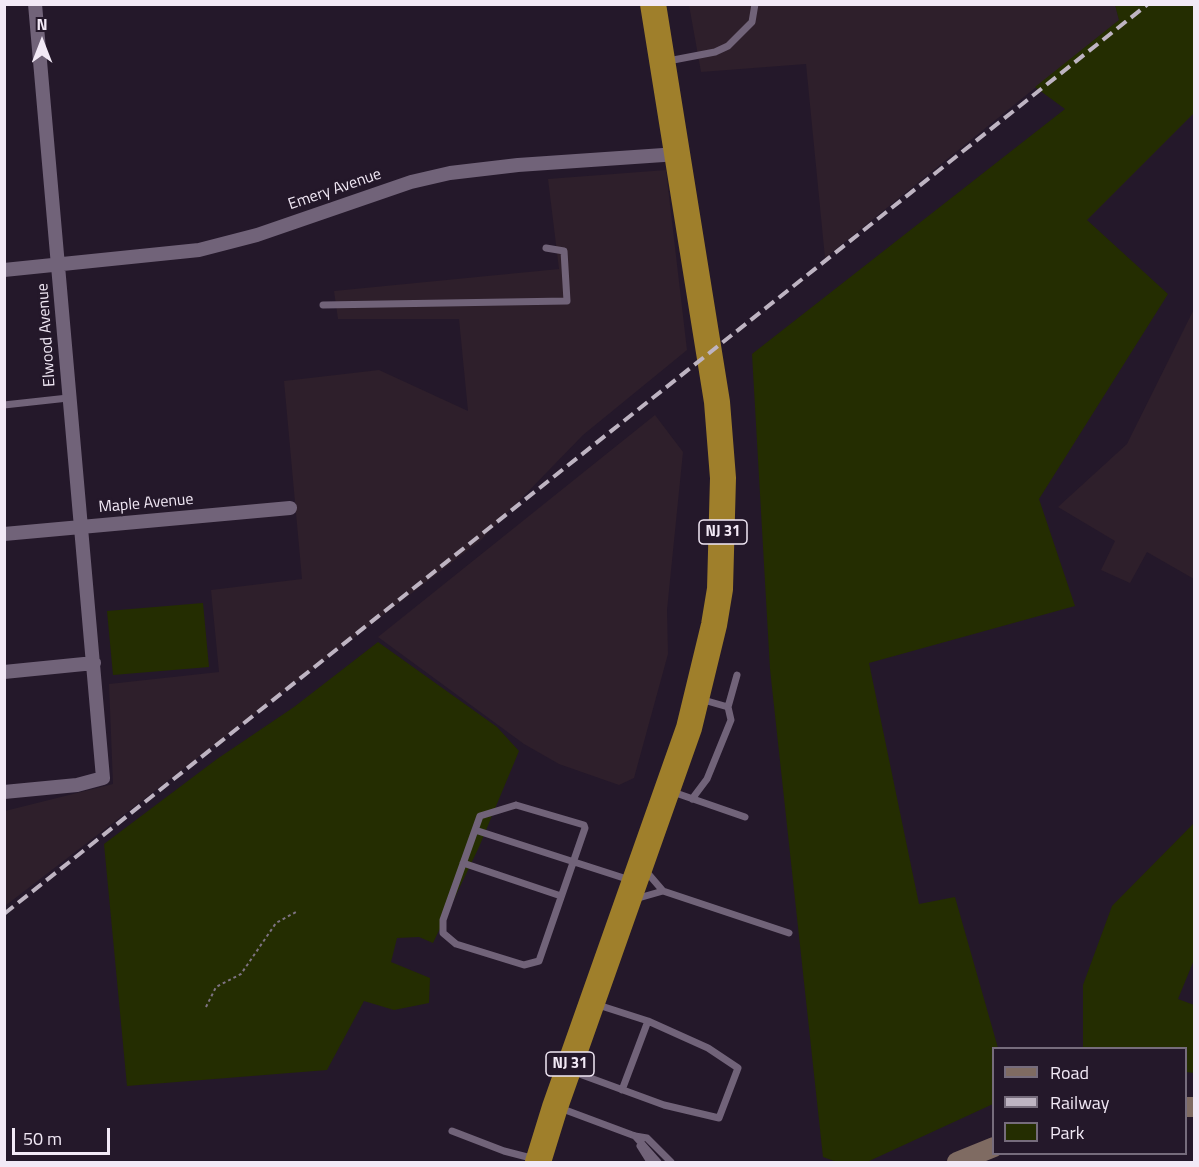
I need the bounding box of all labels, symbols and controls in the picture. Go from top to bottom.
north arrow [12,12,72,72]
text: N [36,12,48,36]
street label: Emery Avenue [286,165,384,215]
street label: Elwood Avenue [34,283,60,387]
street label: Maple Avenue [98,490,194,518]
road number: NJ 31 [699,520,747,544]
legend [992,1047,1187,1155]
road number: NJ 31 [546,1052,594,1076]
text: Road [1050,1059,1089,1086]
text: Railway [1050,1089,1109,1116]
scale bar [15,1116,112,1154]
text: Park [1050,1119,1084,1146]
text: 50 m [23,1125,62,1152]

